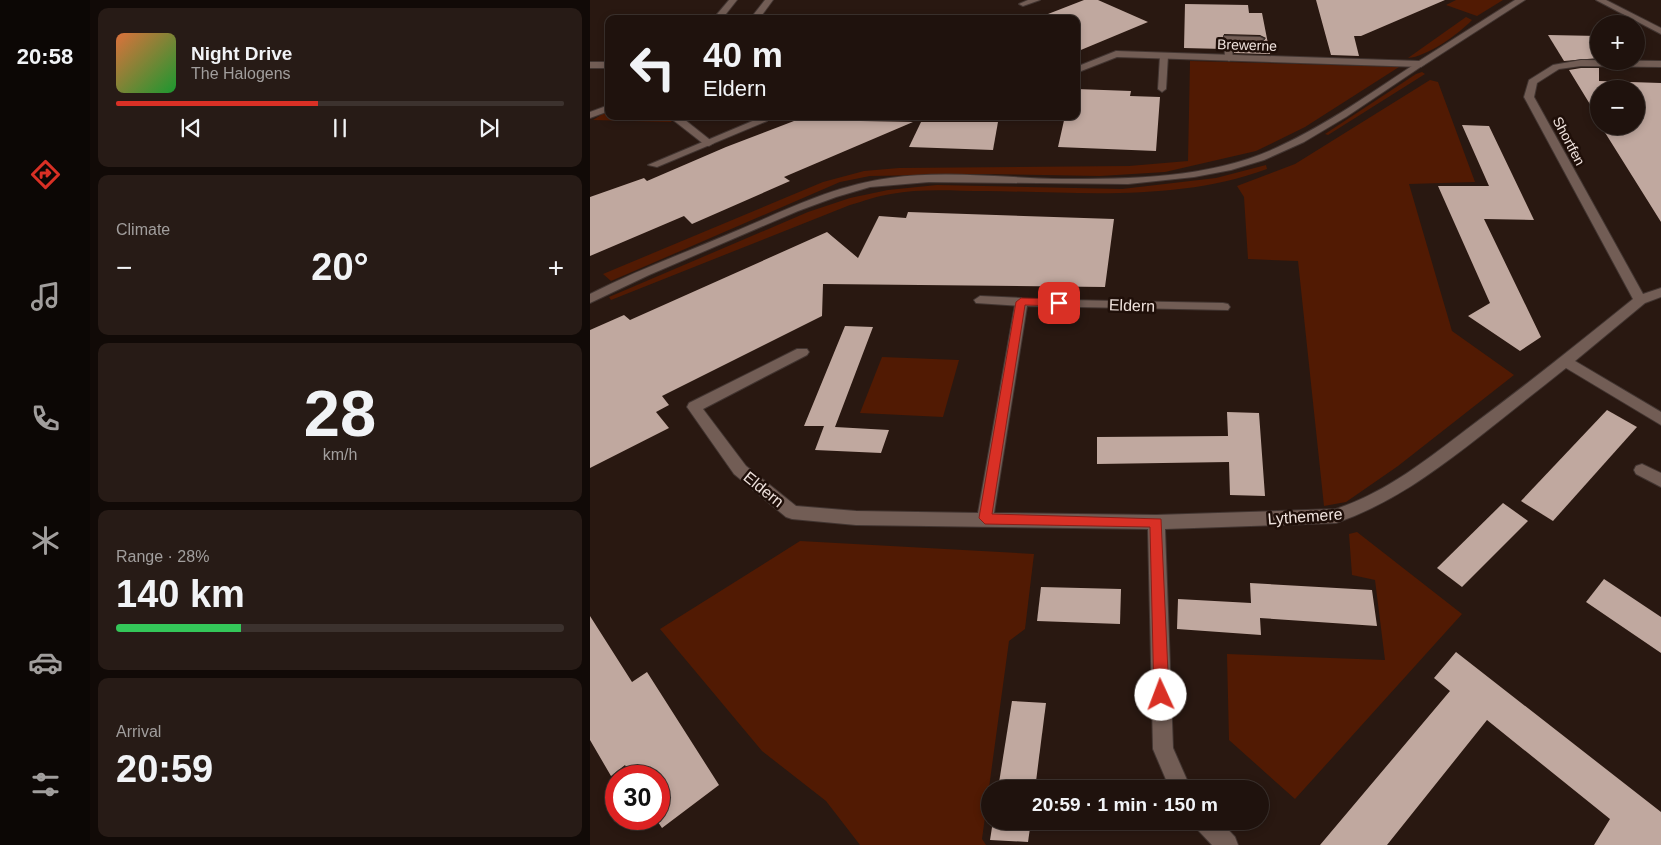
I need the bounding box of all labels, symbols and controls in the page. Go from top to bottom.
map controls [1590,15,1645,135]
button: + [1590,15,1645,70]
icon: left [620,35,685,100]
text: 40 m [703,35,783,74]
street label: Brewerne [1217,36,1277,54]
text: Night Drive [191,43,292,64]
text: 20:58 [17,44,73,69]
text: The Halogens [191,65,291,82]
text: Eldern [703,76,767,101]
button: − [1590,80,1645,135]
icon: previous [177,114,205,142]
icon: pause [326,114,354,142]
icon: next [475,114,503,142]
street label: Shortfen [1550,114,1588,168]
icon: directions [28,157,63,192]
text: Climate [116,221,170,238]
text: 20° [311,246,369,288]
text: − [116,252,132,283]
text: + [548,252,564,283]
icon: music [28,279,63,314]
pin [1038,282,1080,324]
icon: arrive [1045,289,1073,317]
street label: Eldern [1109,296,1155,315]
text: 28 [304,377,376,450]
icon: phone [28,401,63,436]
text: km/h [323,446,357,463]
street label: Eldern [740,468,787,511]
street label: Lythemere [1267,505,1343,528]
icon: climate [28,523,63,558]
text: Range · 28% [116,548,209,565]
text: 140 km [116,573,245,615]
icon: car [28,645,63,680]
position arrow [1134,668,1186,720]
text: Arrival [116,723,161,740]
text: 20:59 [116,748,213,790]
speed limit sign: 30 [605,765,670,830]
icon: filters [28,767,63,802]
text: 20:59 · 1 min · 150 m [1032,794,1218,815]

